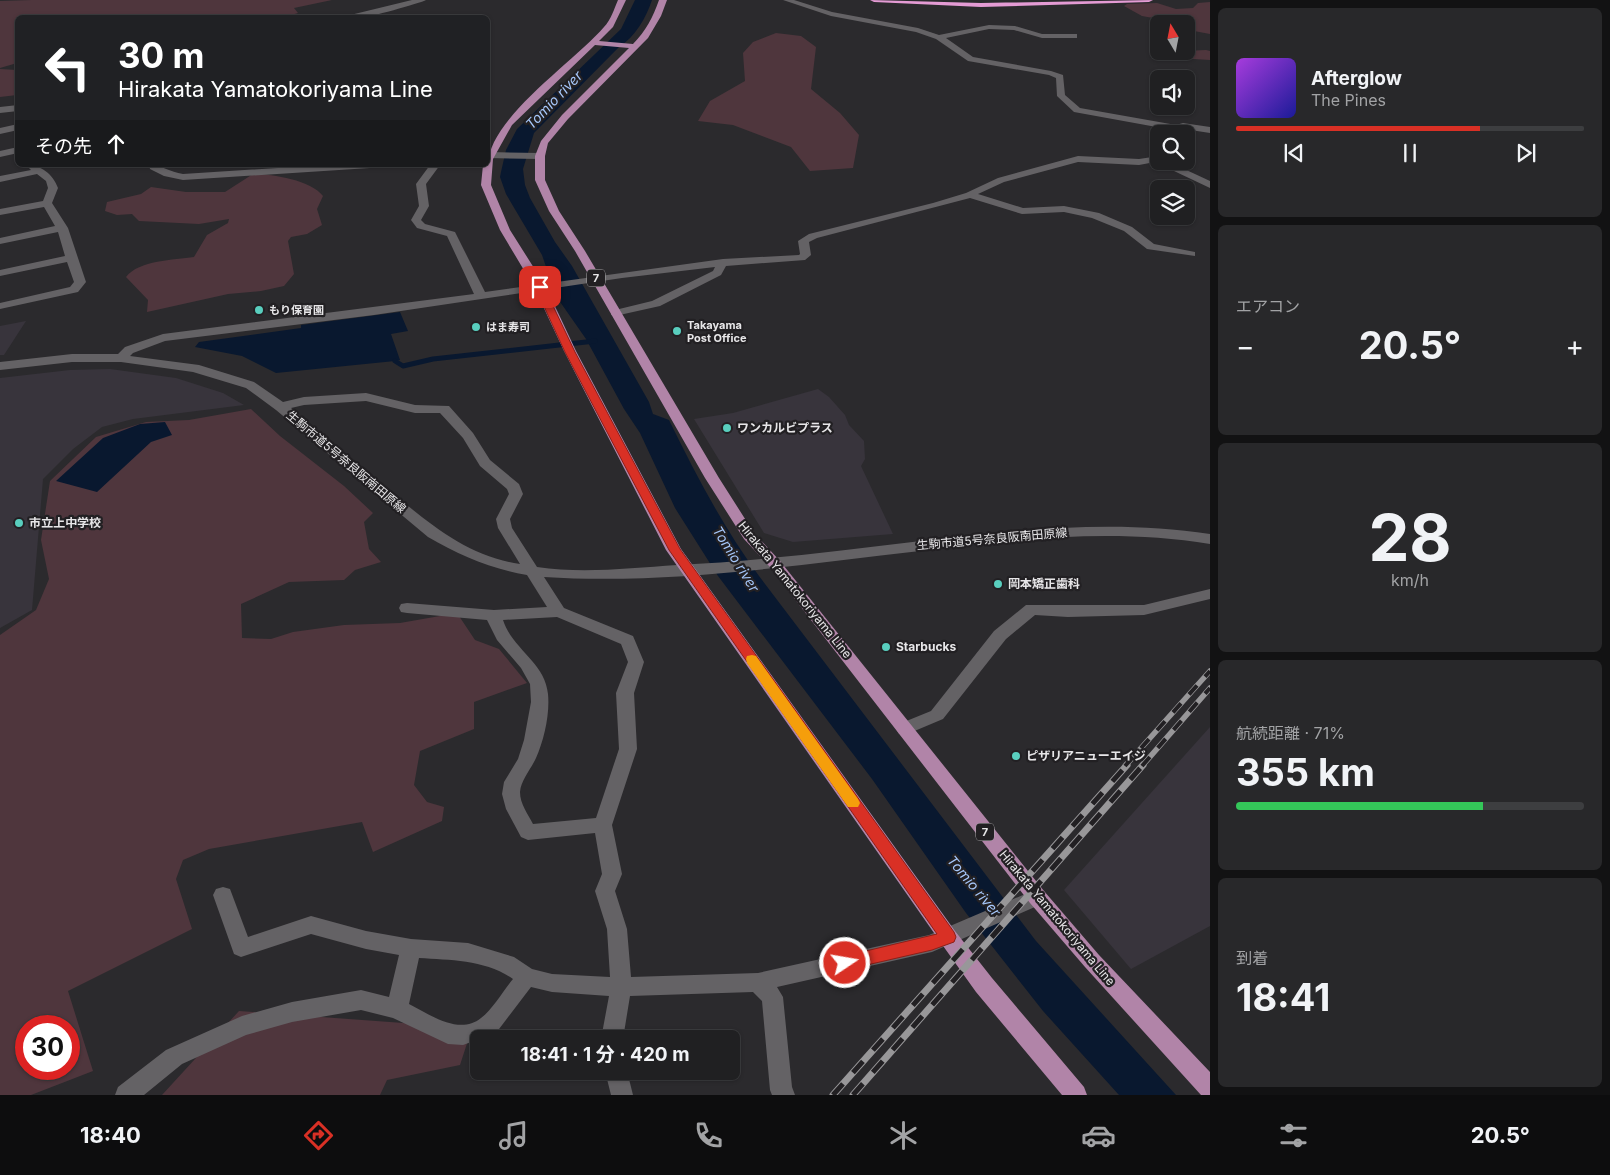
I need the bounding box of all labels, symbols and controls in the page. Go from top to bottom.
north arrow [1150,15,1195,60]
map controls [1150,15,1195,225]
text: 30 m [118,34,204,76]
icon: left [35,35,100,100]
water label: Tomio river [522,67,586,132]
text: Afterglow [1311,67,1402,90]
button: sound [1150,70,1195,115]
text: Hirakata Yamatokoriyama Line [118,76,433,102]
text: The Pines [1311,90,1386,110]
button: search [1150,125,1195,170]
icon: ahead [102,130,130,158]
text: その先 [35,135,92,158]
icon: previous [1280,139,1308,167]
icon: pause [1396,139,1424,167]
icon: next [1512,139,1540,167]
button: layers [1150,180,1195,225]
pin [519,266,561,308]
road number: 7 [587,270,605,286]
icon: arrive [526,273,554,301]
text: エアコン [1236,296,1300,316]
place label: もり保育園 [269,303,324,317]
marker: もり保育園 [253,304,265,316]
place label: Takayama Post Office [687,318,747,345]
place label: はま寿司 [486,320,530,334]
marker: はま寿司 [470,321,482,333]
text: 20.5° [1359,322,1461,368]
marker: Takayama Post Office [671,325,683,337]
text: − [1236,329,1255,363]
text: + [1565,329,1584,363]
street label: 生駒市道5号奈良阪南田原線 [284,407,409,516]
place label: ワンカルビプラス [737,420,833,435]
marker: ワンカルビプラス [721,422,733,434]
text: 28 [1368,498,1452,577]
place label: 市立上中学校 [29,515,101,530]
marker: 市立上中学校 [13,517,25,529]
street label: Hirakata Yamatokoriyama Line [736,518,855,661]
water label: Tomio river [710,523,764,595]
street label: 生駒市道5号奈良阪南田原線 [916,524,1068,553]
text: km/h [1391,570,1429,590]
place label: 岡本矯正歯科 [1008,576,1080,591]
marker: 岡本矯正歯科 [992,578,1004,590]
place label: Starbucks [896,639,956,654]
marker: Starbucks [880,641,892,653]
text: 航続距離 · 71% [1236,723,1345,743]
place label: ピザリアニューエイジ [1026,748,1146,763]
text: 355 km [1236,749,1375,795]
marker: ピザリアニューエイジ [1010,750,1022,762]
road number: 7 [976,824,994,840]
street label: Hirakata Yamatokoriyama Line [996,847,1118,988]
water label: Tomio river [944,852,1005,920]
position arrow [818,936,870,988]
text: 到着 [1236,948,1268,968]
text: 18:41 [1236,974,1330,1020]
speed limit sign: 30 [15,1015,80,1080]
text: 18:41 · 1 分 · 420 m [520,1043,690,1066]
icon: directions [301,1118,336,1153]
icon: music [496,1118,531,1153]
icon: phone [691,1118,726,1153]
icon: climate [886,1118,921,1153]
icon: car [1081,1118,1116,1153]
icon: filters [1276,1118,1311,1153]
text: 18:40 [80,1122,141,1148]
text: 20.5° [1471,1122,1530,1148]

